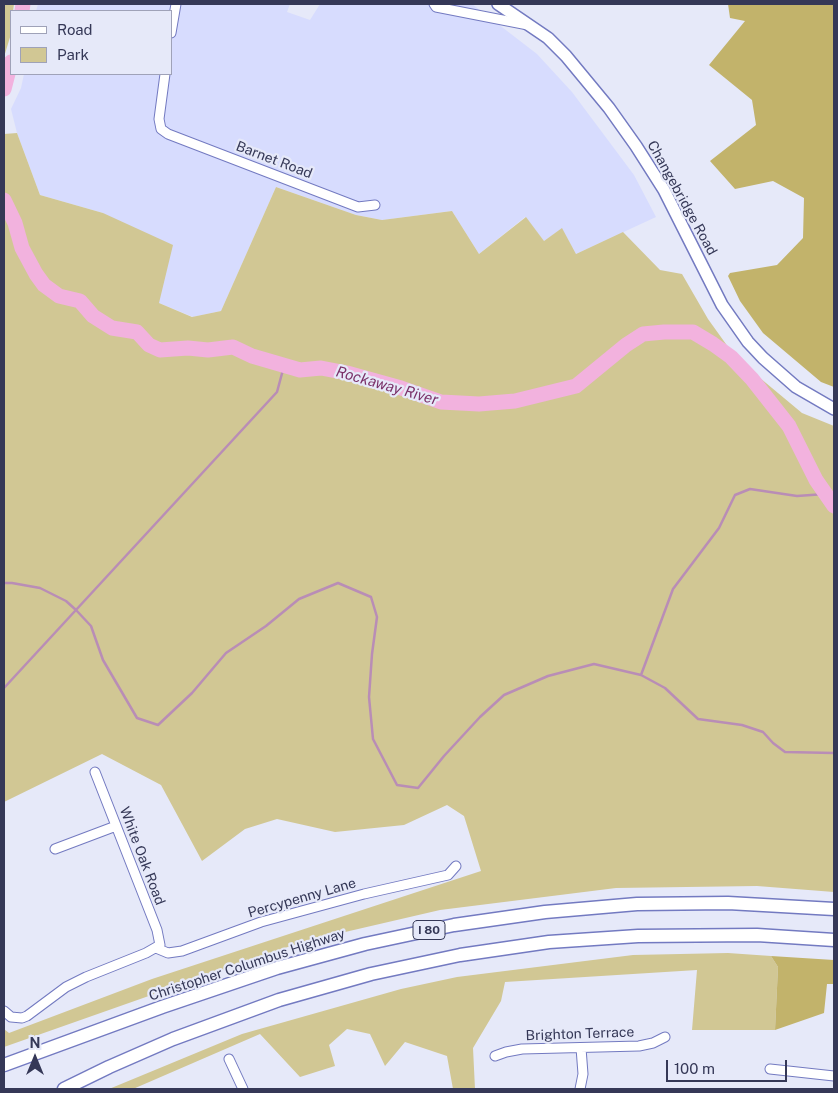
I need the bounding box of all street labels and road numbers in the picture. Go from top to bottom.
street label: Barnet Road [234,138,314,182]
street label: Changebridge Road [644,138,720,258]
street label: White Oak Road [116,805,168,907]
street label: Percypenny Lane [246,875,358,921]
road number: I 80 [413,920,445,940]
street label: Christopher Columbus Highway [147,925,347,1005]
street label: Brighton Terrace [525,1024,635,1044]

